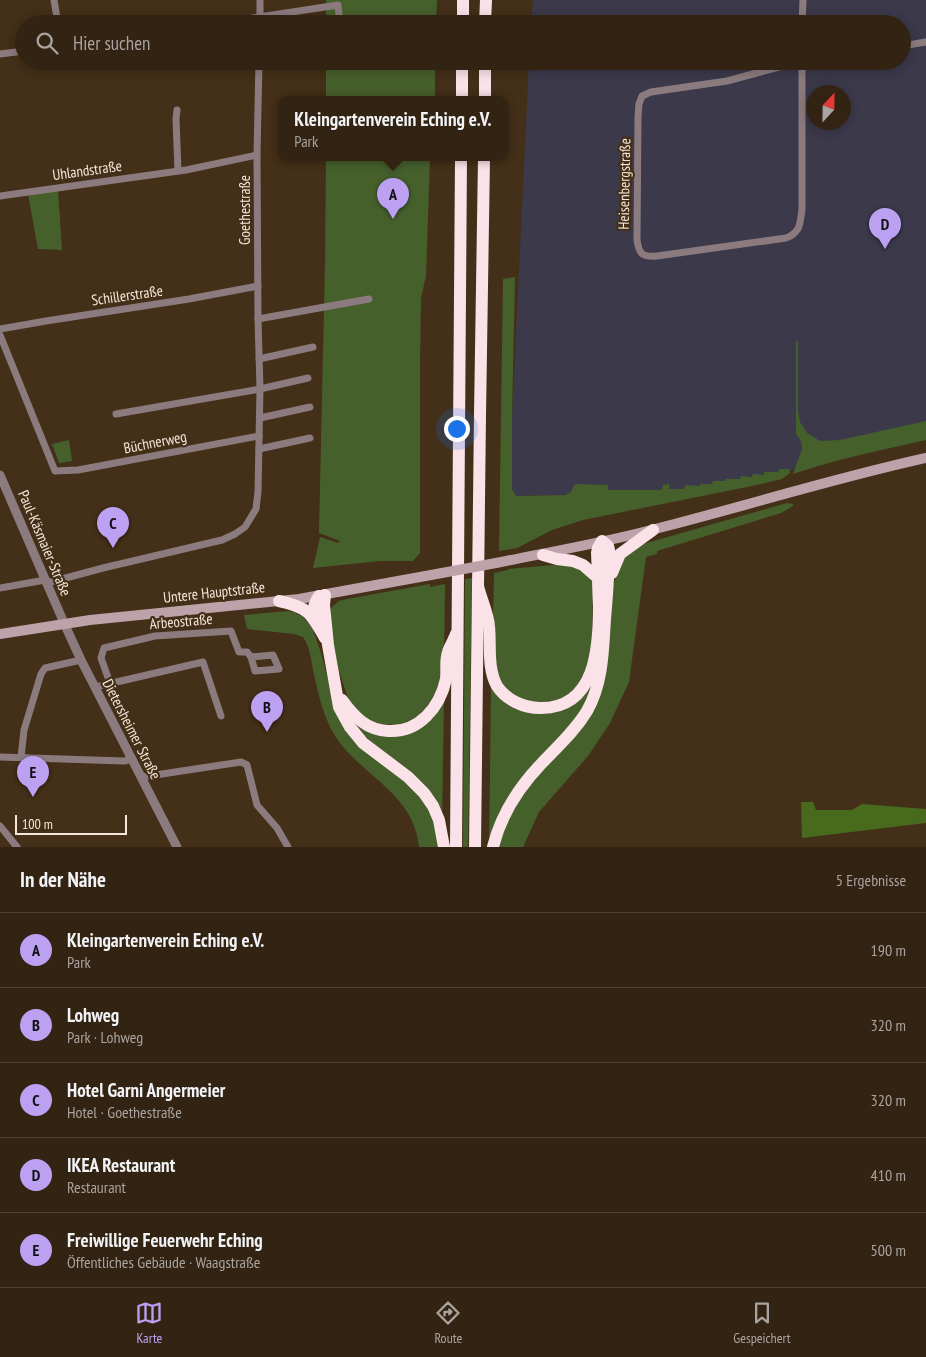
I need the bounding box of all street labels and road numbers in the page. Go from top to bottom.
street label: Heisenbergstraße [614,138,634,230]
street label: Uhlandstraße [51,156,123,184]
street label: Goethestraße [235,175,254,245]
street label: Schillerstraße [90,281,164,309]
street label: Büchnerweg [122,427,188,457]
street label: Paul-Käsmaier-Straße [14,487,76,599]
street label: Untere Hauptstraße [162,577,266,607]
street label: Arbeostraße [149,609,213,633]
street label: Dietersheimer Straße [99,676,165,782]

